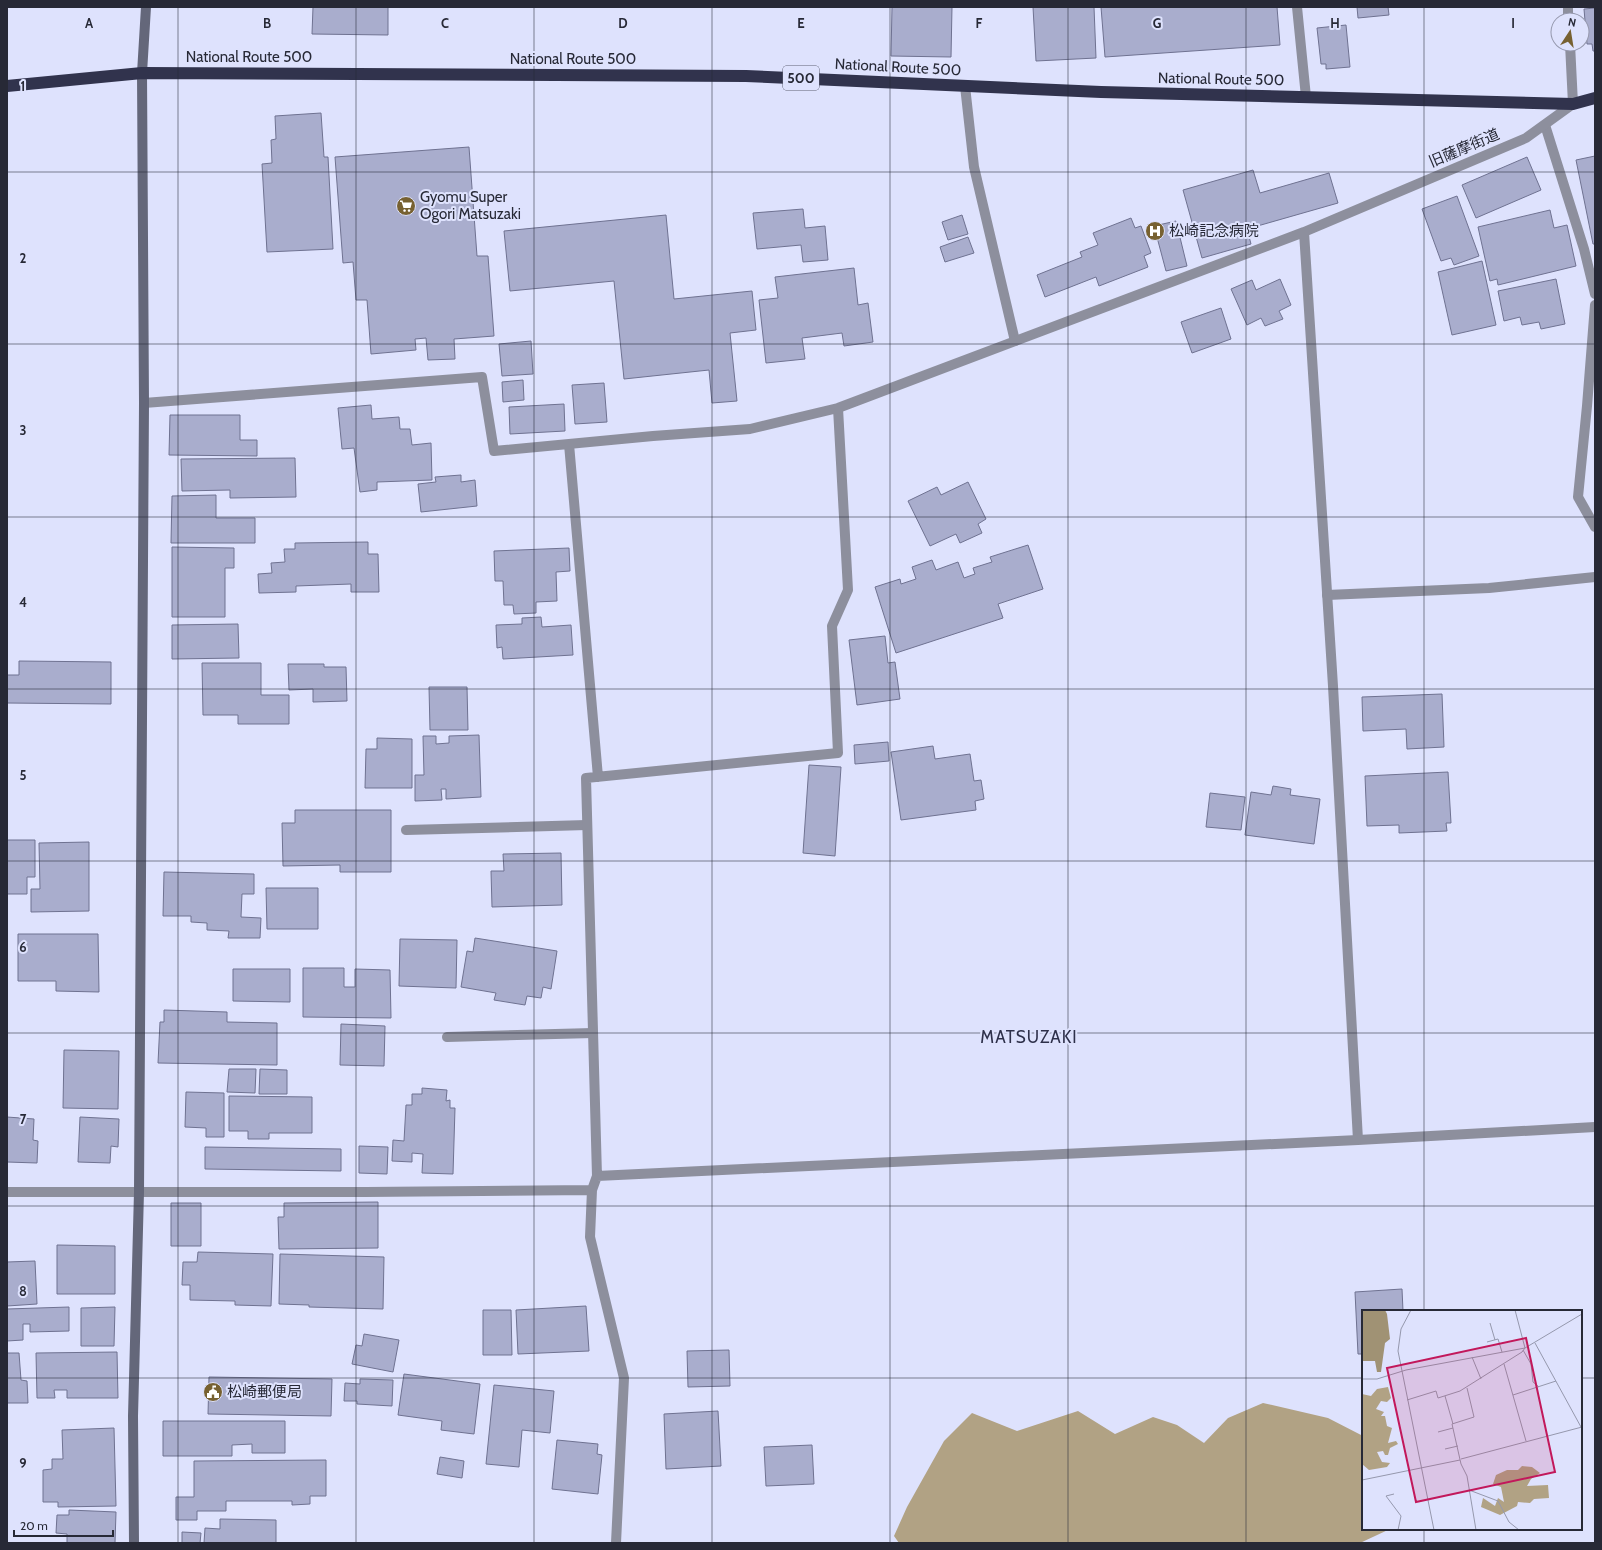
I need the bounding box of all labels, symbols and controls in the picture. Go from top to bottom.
north arrow [1550,12,1590,52]
text: A [85,15,94,31]
text: B [263,15,271,31]
text: C [441,15,449,31]
text: D [618,15,628,31]
text: E [797,15,805,31]
text: F [976,15,983,31]
text: G [1153,15,1162,31]
text: H [1330,15,1340,31]
text: I [1511,15,1515,31]
text: N [1567,15,1577,30]
street label: National Route 500 [186,48,312,66]
street label: National Route 500 [510,50,636,68]
street label: National Route 500 [834,55,962,79]
road number: 500 [783,66,819,90]
street label: National Route 500 [1158,69,1284,89]
text: 1 [21,78,25,94]
street label: 旧薩摩街道 [1426,125,1502,171]
place label: Gyomu Super Ogori Matsuzaki [420,188,521,223]
supermarket icon: Gyomu Super Ogori Matsuzaki [395,195,417,217]
hospital icon: 松崎記念病院 [1144,220,1166,242]
place label: 松崎記念病院 [1169,222,1259,240]
text: 2 [20,250,27,266]
text: 3 [19,422,27,438]
text: 4 [19,594,27,610]
text: 5 [20,767,27,783]
text: 6 [19,939,27,955]
district label: MATSUZAKI [980,1027,1078,1047]
text: 7 [20,1111,27,1127]
text: 8 [19,1283,27,1299]
inset map [1362,1310,1582,1530]
public building icon: 松崎郵便局 [202,1381,224,1403]
place label: 松崎郵便局 [227,1383,302,1401]
text: 9 [19,1455,27,1471]
scale bar [14,1512,113,1538]
text: 20 m [20,1518,48,1533]

